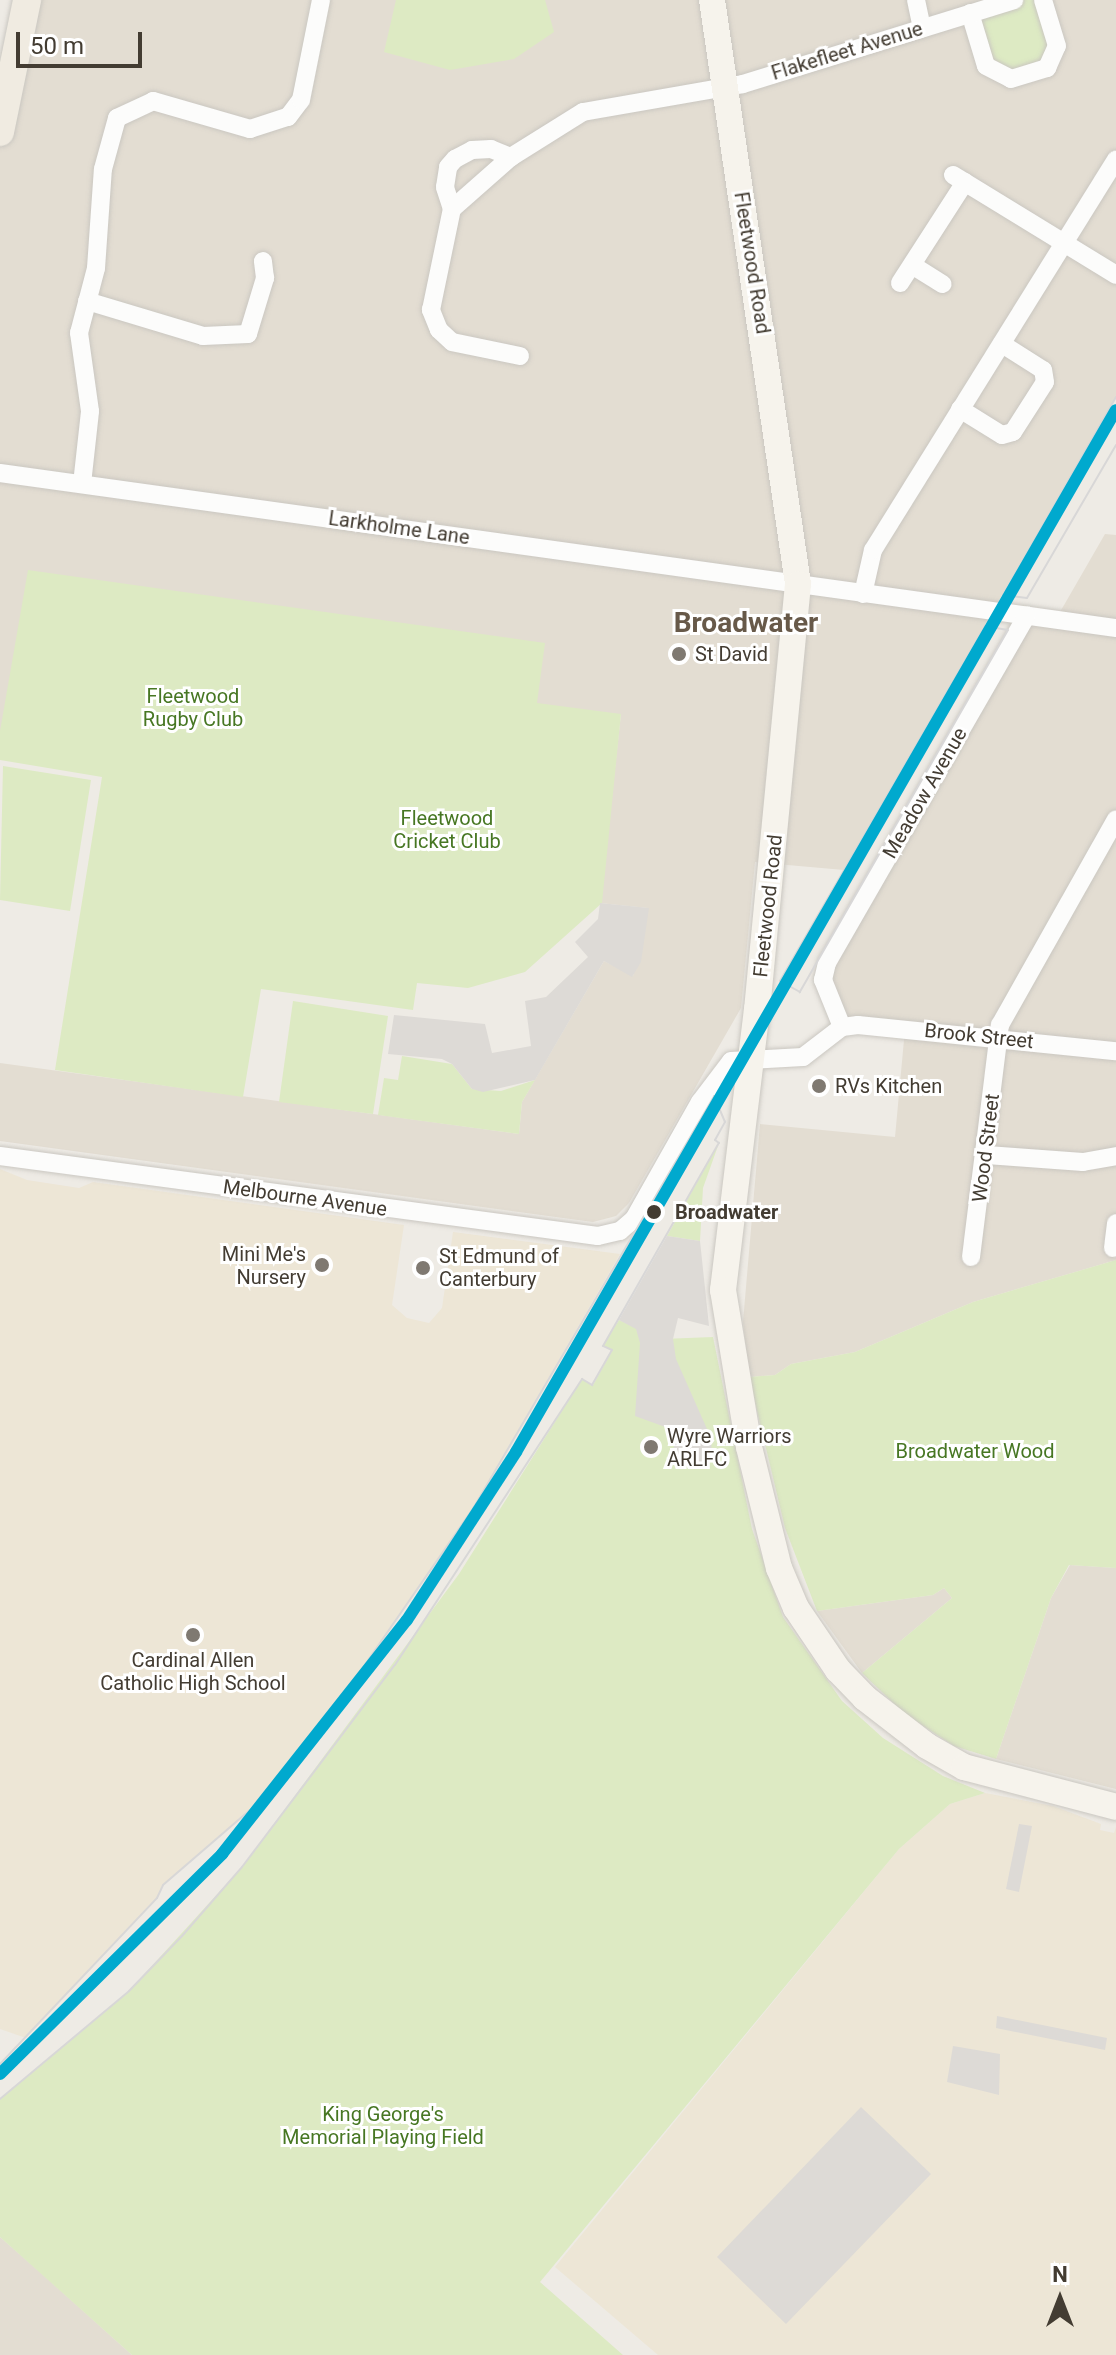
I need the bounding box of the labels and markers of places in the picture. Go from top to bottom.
place label: St David [695,642,768,666]
marker: St David [670,645,688,663]
place label: RVs Kitchen [835,1074,942,1098]
marker: RVs Kitchen [810,1077,828,1095]
marker: Broadwater [640,1198,668,1226]
place label: Broadwater [675,1200,778,1224]
place label: Mini Me's Nursery [222,1242,306,1289]
place label: St Edmund of Canterbury [439,1244,559,1291]
marker: Mini Me's Nursery [313,1256,331,1274]
marker: St Edmund of Canterbury [414,1259,432,1277]
place label: Wyre Warriors ARLFC [667,1424,792,1471]
marker: Wyre Warriors ARLFC [642,1438,660,1456]
marker: Cardinal Allen Catholic High School [184,1626,202,1644]
place label: Cardinal Allen Catholic High School [100,1648,286,1695]

